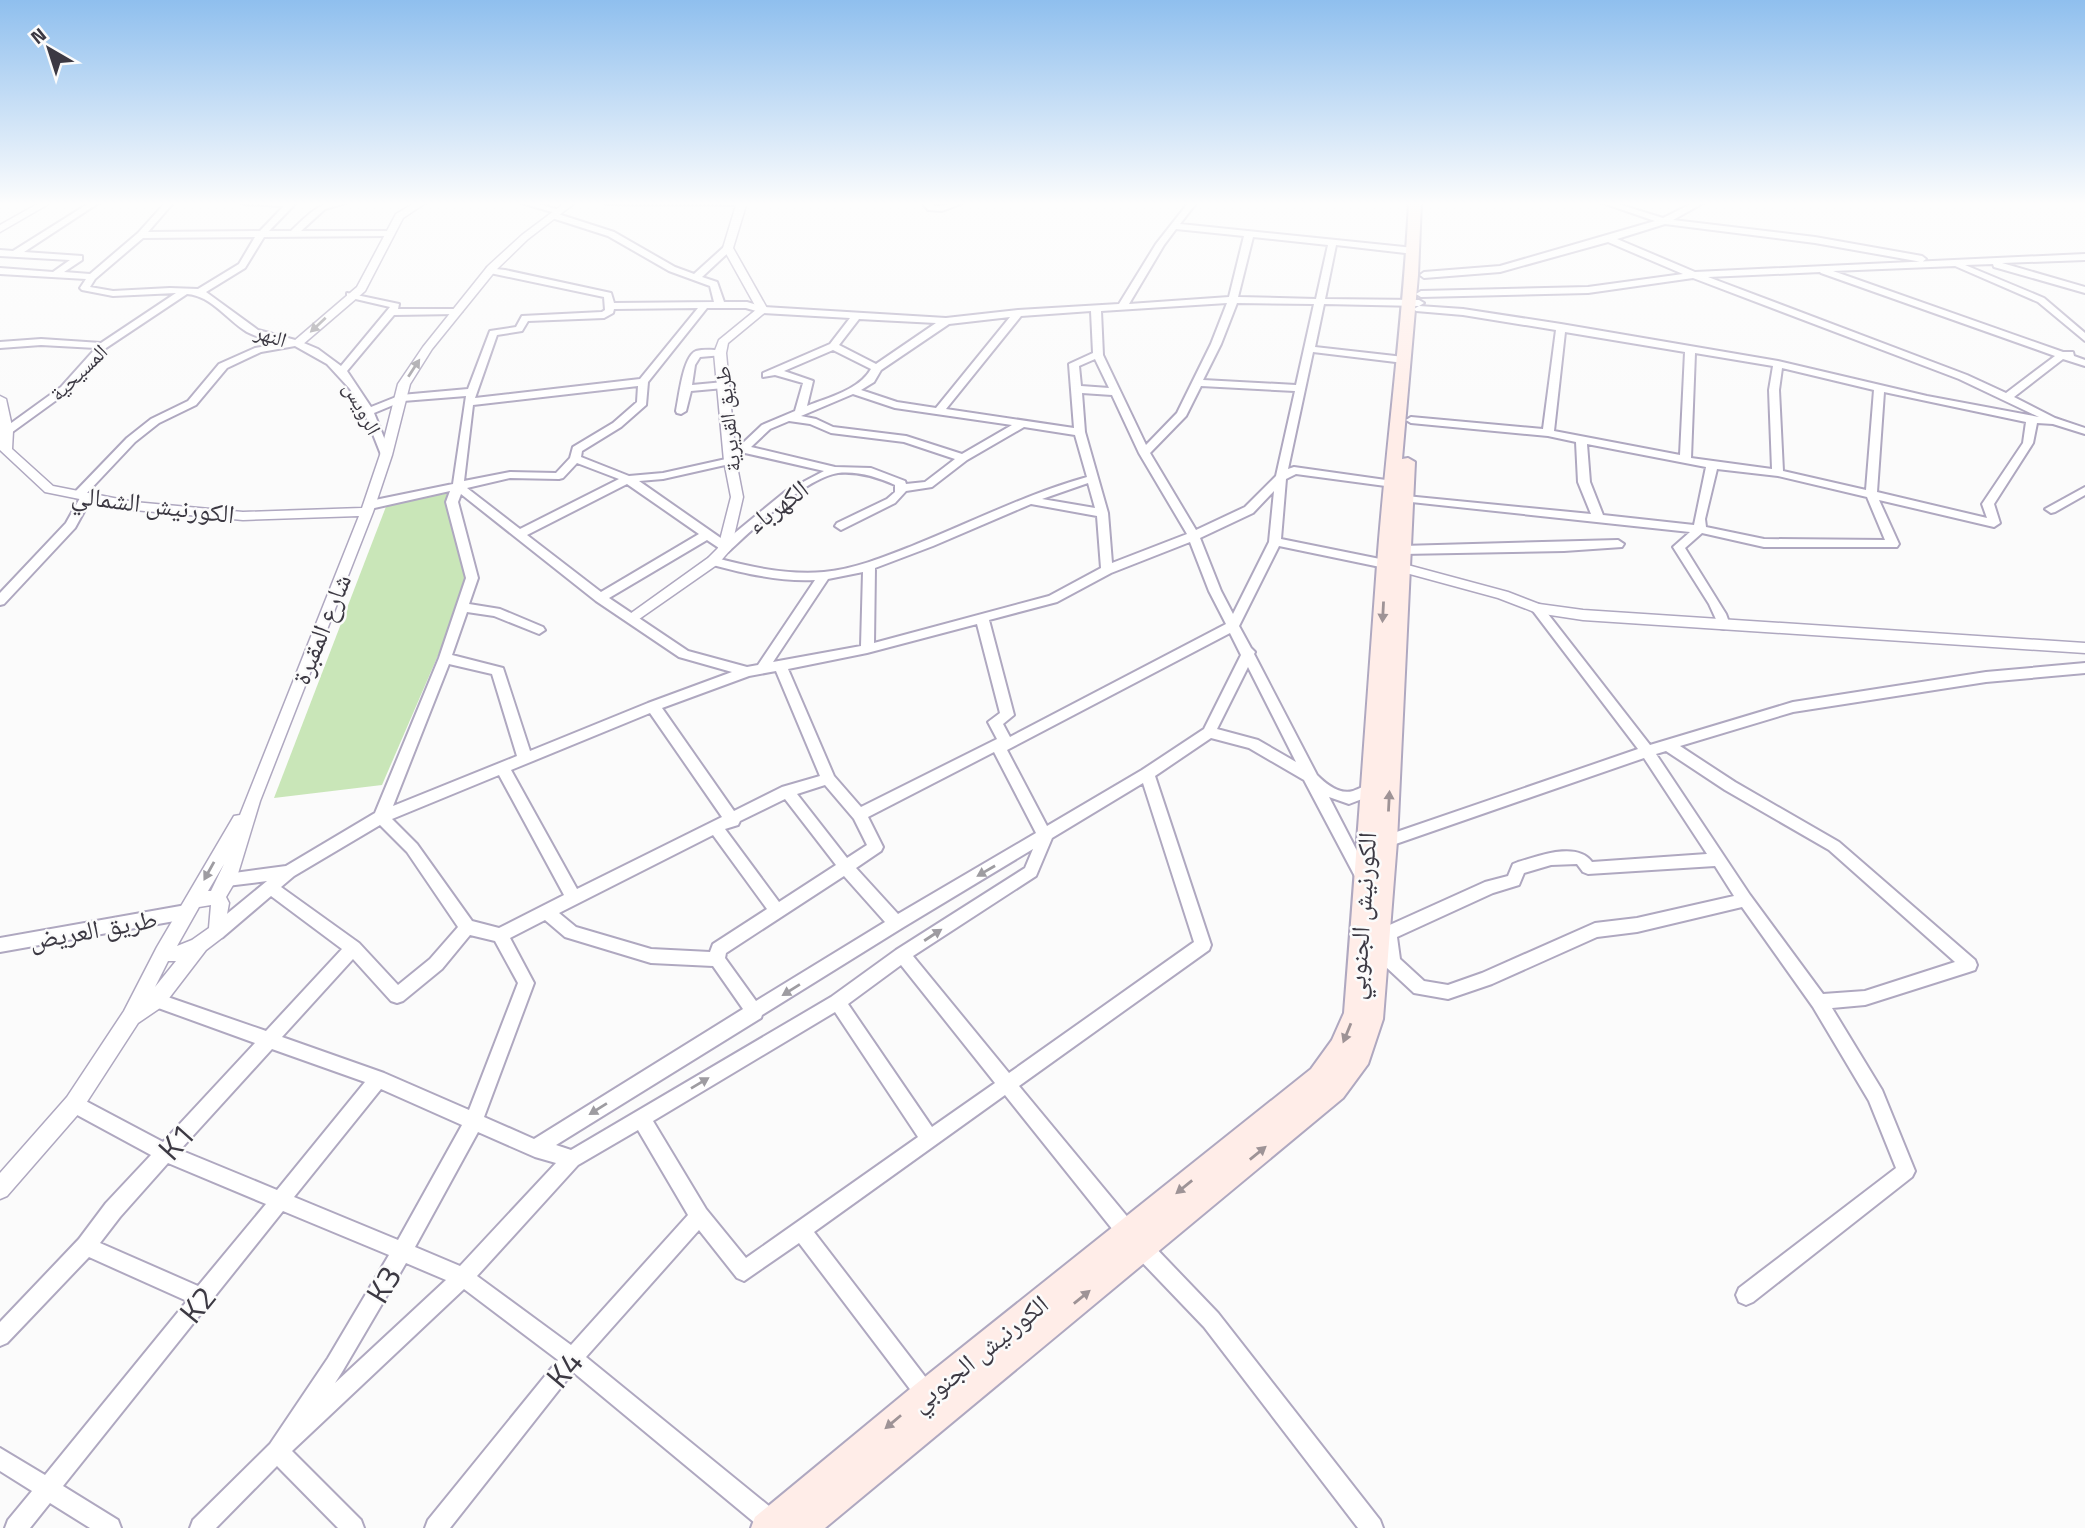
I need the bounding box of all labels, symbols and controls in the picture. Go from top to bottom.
north arrow [14,14,84,84]
text: N [24,20,52,51]
street label: النهر [250,315,291,355]
one-way arrow [310,317,327,333]
street label: المسيحية [41,336,115,408]
one-way arrow [407,359,421,377]
street label: طريق القريرية [706,365,748,473]
street label: الرويس [336,376,390,440]
street label: الكهرباء [738,470,816,542]
street label: الكورنيش الشمالي [69,475,237,535]
street label: شارع المقبرة [281,568,361,690]
one-way arrow [1377,601,1388,623]
one-way arrow [1384,790,1395,812]
street label: الكورنيش الجنوبي [1336,831,1388,1001]
one-way arrow [203,862,215,881]
one-way arrow [976,865,995,877]
street label: طريق العريض [26,899,160,959]
one-way arrow [924,928,942,942]
one-way arrow [782,983,801,996]
one-way arrow [1342,1022,1353,1043]
one-way arrow [691,1077,710,1090]
one-way arrow [588,1103,608,1116]
street label: K1 [146,1112,206,1170]
one-way arrow [1249,1146,1266,1161]
one-way arrow [1176,1180,1194,1195]
street label: K3 [353,1256,413,1312]
street label: K2 [167,1275,227,1333]
street label: الكورنيش الجنوبي [901,1285,1058,1422]
one-way arrow [1073,1290,1090,1305]
street label: K4 [534,1340,594,1398]
one-way arrow [884,1414,901,1429]

